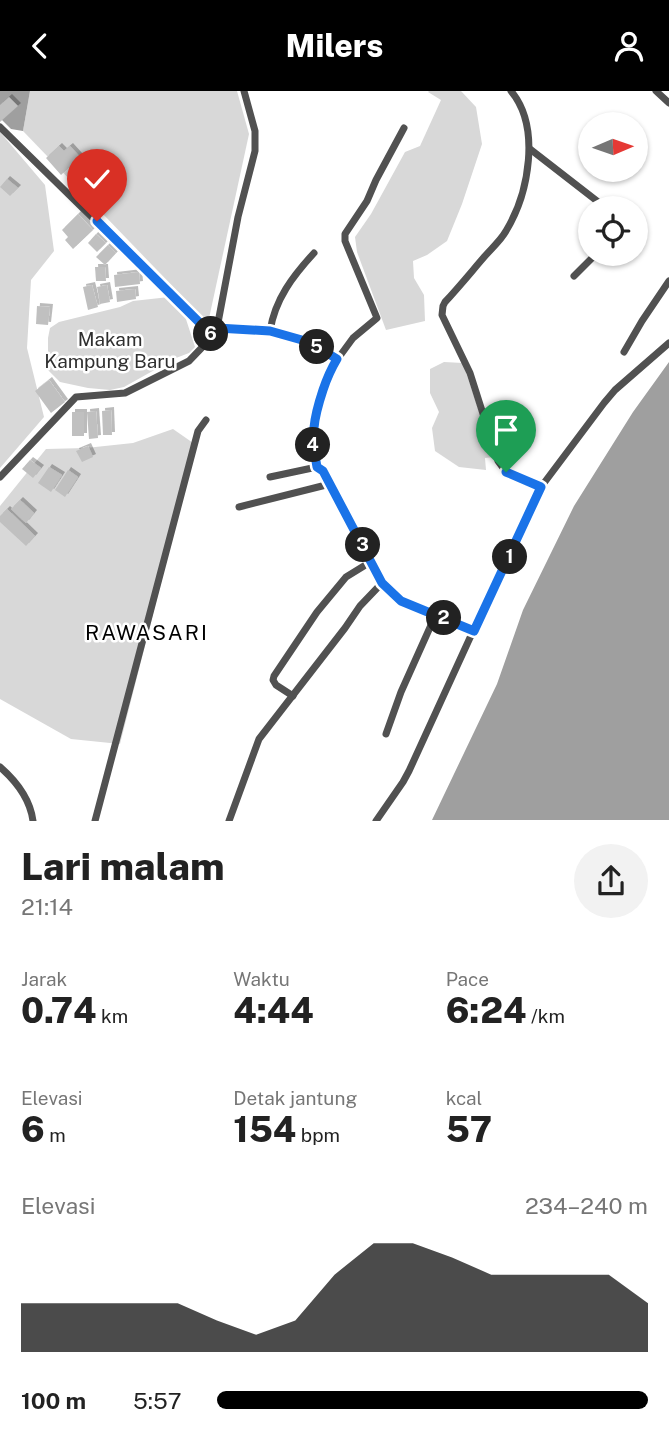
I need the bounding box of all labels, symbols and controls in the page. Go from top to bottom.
icon: back [21,27,59,65]
text: Milers [286,27,383,64]
icon: person [610,27,648,65]
north arrow [578,112,648,182]
map controls [578,112,648,266]
pin [67,149,127,221]
icon: check [78,160,116,198]
button: locate [578,196,648,266]
pin: 6 [194,317,228,351]
text: 6 [204,322,217,344]
park label: Makam Kampung Baru [44,328,176,372]
pin: 5 [300,329,334,365]
text: 5 [310,335,323,357]
pin [476,400,536,472]
icon: arrive [487,411,525,449]
pin: 4 [296,427,330,463]
text: 4 [306,433,319,455]
pin: 3 [346,527,380,563]
text: 3 [356,533,369,555]
pin: 1 [492,539,528,575]
text: 1 [505,545,514,567]
pin: 2 [426,601,462,635]
text: 2 [437,606,450,628]
district label: RAWASARI [85,620,209,645]
text: Lari malam [21,844,225,889]
button: share [574,844,648,918]
text: 21:14 [21,893,73,920]
text: Jarak [21,968,67,990]
text: Waktu [233,968,290,990]
text: Pace [446,968,489,990]
text: 0.74 [21,990,96,1031]
text: 4:44 [233,990,314,1031]
text: 6:24 [446,990,526,1031]
text: km [96,1005,128,1027]
text: /km [526,1005,565,1027]
text: Elevasi [21,1087,82,1109]
text: Detak jantung [233,1087,357,1109]
text: kcal [446,1087,482,1109]
text: 6 [21,1109,45,1150]
text: 154 [233,1109,296,1150]
text: 57 [446,1109,492,1150]
text: m [45,1124,66,1146]
text: bpm [296,1124,340,1146]
text: Elevasi [21,1192,95,1219]
text: 234–240 m [525,1192,648,1219]
text: 100 m [21,1387,86,1414]
text: 5:57 [133,1387,181,1414]

